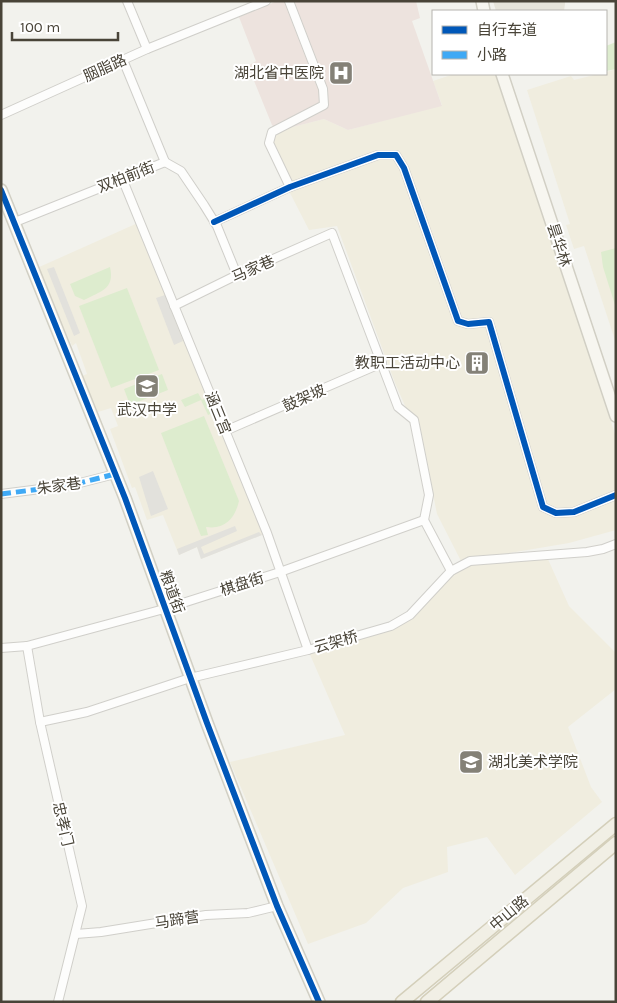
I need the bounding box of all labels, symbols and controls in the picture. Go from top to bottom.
scale bar [12,10,119,42]
legend [432,10,607,75]
text: 100 m [20,18,60,36]
text: 自行车道 [477,21,537,39]
text: 小路 [477,46,507,64]
street label: 胭脂路 [81,51,129,85]
hospital icon: 湖北省中医院 [328,60,354,86]
place label: 湖北省中医院 [234,64,324,82]
street label: 双柏前街 [95,158,157,196]
street label: 昙华林 [543,221,575,269]
street label: 马家巷 [229,252,277,286]
building icon: 教职工活动中心 [464,350,490,376]
place label: 教职工活动中心 [355,354,460,372]
school or university icon: 武汉中学 [134,373,160,399]
street label: 鼓架坡 [280,381,328,415]
street label: 涵三宫 [201,389,235,437]
place label: 武汉中学 [117,401,177,419]
street label: 朱家巷 [35,474,83,498]
street label: 粮道街 [156,568,188,616]
street label: 棋盘街 [218,568,266,600]
street label: 云架桥 [312,627,360,657]
school or university icon: 湖北美术学院 [458,749,484,775]
place label: 湖北美术学院 [488,753,578,771]
street label: 忠孝门 [49,800,77,848]
street label: 中山路 [486,892,532,934]
street label: 马蹄营 [153,908,201,932]

